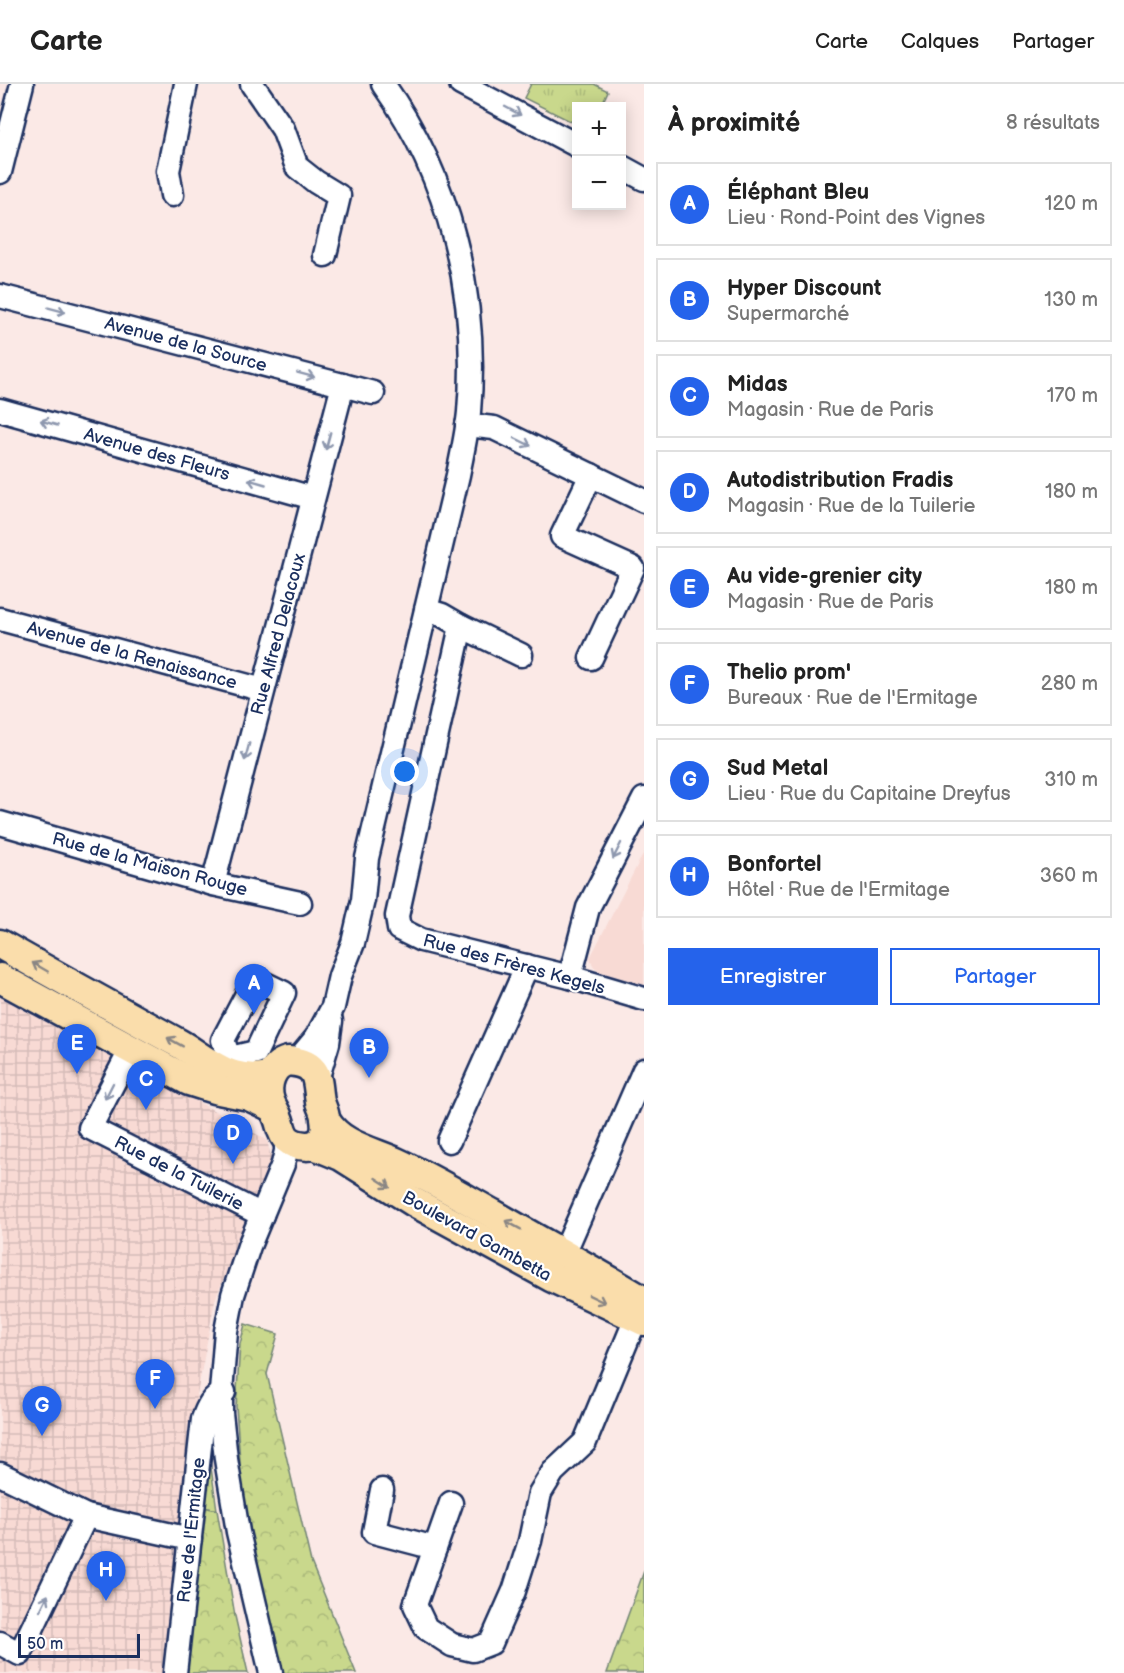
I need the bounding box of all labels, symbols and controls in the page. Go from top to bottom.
text: Carte [30,25,103,58]
text: Carte [815,29,868,54]
text: Calques [901,29,979,54]
text: Partager [1012,29,1094,54]
map controls [572,102,626,210]
button: + [572,102,626,156]
one-way arrow [504,106,522,117]
text: À proximité [668,108,800,139]
text: 8 résultats [1006,111,1100,135]
button: − [572,156,626,210]
text: Éléphant Bleu [727,179,869,206]
text: A [683,192,696,216]
text: 120 m [1045,192,1098,216]
text: Lieu · Rond-Point des Vignes [727,206,985,230]
text: Hyper Discount [727,275,881,302]
text: B [682,288,697,312]
text: 130 m [1044,288,1098,312]
text: Supermarché [727,302,849,326]
one-way arrow [47,305,66,317]
street label: Avenue de la Source [102,313,270,376]
one-way arrow [296,370,315,382]
text: Midas [727,371,788,398]
text: C [682,384,697,408]
text: 170 m [1047,384,1098,408]
text: Magasin · Rue de Paris [727,398,934,422]
one-way arrow [40,417,59,429]
street label: Avenue des Fleurs [82,424,232,485]
one-way arrow [322,432,333,451]
one-way arrow [513,436,531,448]
text: Autodistribution Fradis [727,467,953,494]
one-way arrow [248,476,267,487]
text: D [683,480,696,504]
text: 180 m [1045,480,1098,504]
text: Magasin · Rue de la Tuilerie [727,494,975,518]
street label: Rue Alfred Delacoux [247,550,310,717]
text: Au vide-grenier city [727,563,922,590]
text: E [683,576,696,600]
text: 180 m [1045,576,1098,600]
text: Magasin · Rue de Paris [727,590,934,614]
street label: Avenue de la Renaissance [25,617,239,694]
text: Thelio prom' [727,659,851,686]
text: F [683,672,696,696]
text: 280 m [1041,672,1098,696]
text: Bureaux · Rue de l'Ermitage [727,686,978,710]
one-way arrow [241,742,252,761]
text: Sud Metal [727,755,828,782]
your location [390,757,419,786]
text: G [682,768,697,792]
text: 310 m [1044,768,1098,792]
text: Lieu · Rue du Capitaine Dreyfus [727,782,1011,806]
street label: Rue de la Maison Rouge [50,828,250,901]
one-way arrow [611,842,623,860]
text: Bonfortel [727,851,822,878]
text: H [682,864,697,888]
text: 360 m [1040,864,1098,888]
text: Hôtel · Rue de l'Ermitage [727,878,950,902]
street label: Rue des Frères Kegels [421,930,607,999]
button: Enregistrer [668,948,878,1005]
button: Partager [890,948,1100,1005]
one-way arrow [32,961,49,973]
pin: A [234,964,274,1014]
pin: E [58,1024,97,1074]
pin: B [350,1028,388,1078]
one-way arrow [167,1036,184,1048]
pin: C [126,1060,166,1110]
one-way arrow [103,1082,114,1100]
pin: D [214,1114,252,1164]
street label: Rue de la Tuilerie [111,1132,247,1215]
one-way arrow [374,1177,391,1189]
street label: Boulevard Gambetta [399,1187,555,1286]
one-way arrow [505,1219,522,1231]
one-way arrow [588,1294,606,1305]
pin: F [136,1360,174,1409]
pin: G [22,1386,62,1436]
street label: Rue de l'Ermitage [173,1456,210,1604]
pin: H [86,1552,126,1601]
one-way arrow [39,1594,51,1612]
scale bar [18,1631,140,1658]
text: 50 m [27,1635,63,1654]

